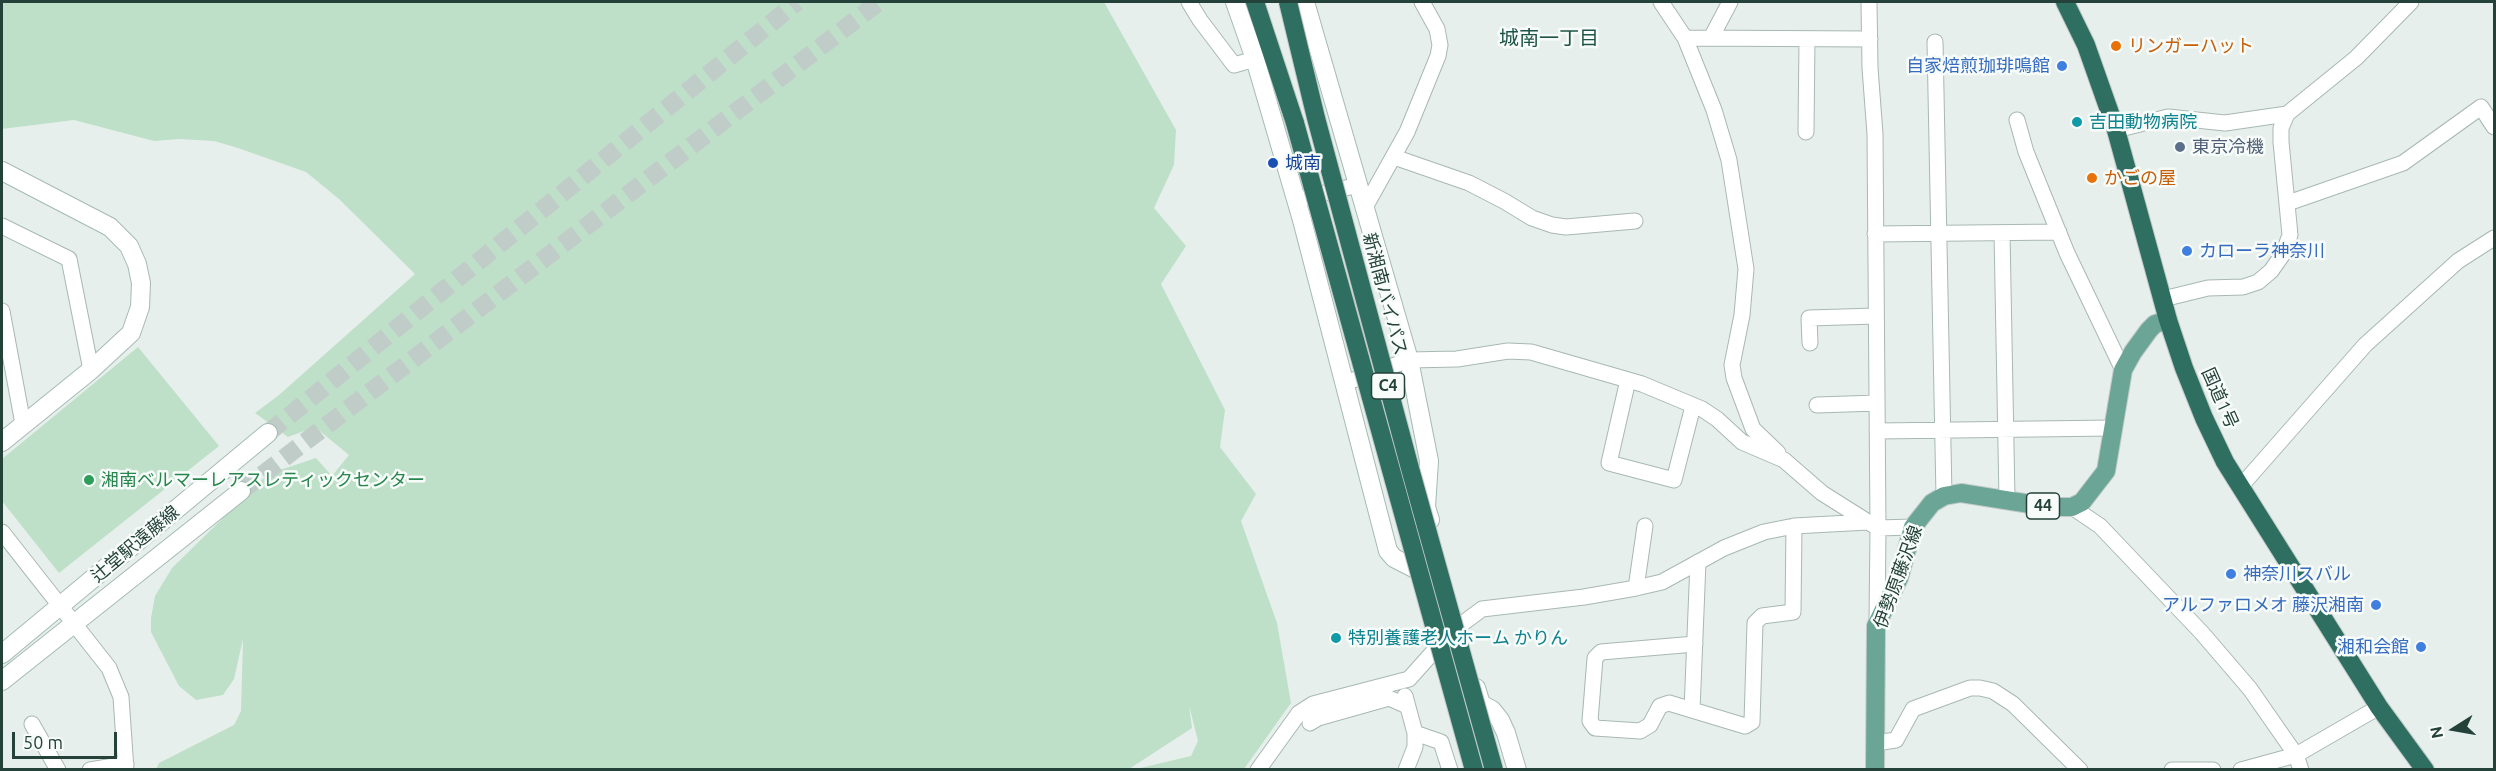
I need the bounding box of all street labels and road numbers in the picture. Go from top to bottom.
street label: 新湘南バイパス [1358,230,1412,358]
street label: 国道1号 [2197,364,2243,432]
road number: C4 [1372,373,1404,399]
road number: 44 [2026,493,2060,519]
street label: 辻堂駅遠藤線 [87,501,183,587]
street label: 伊勢原藤沢線 [1869,523,1927,631]

